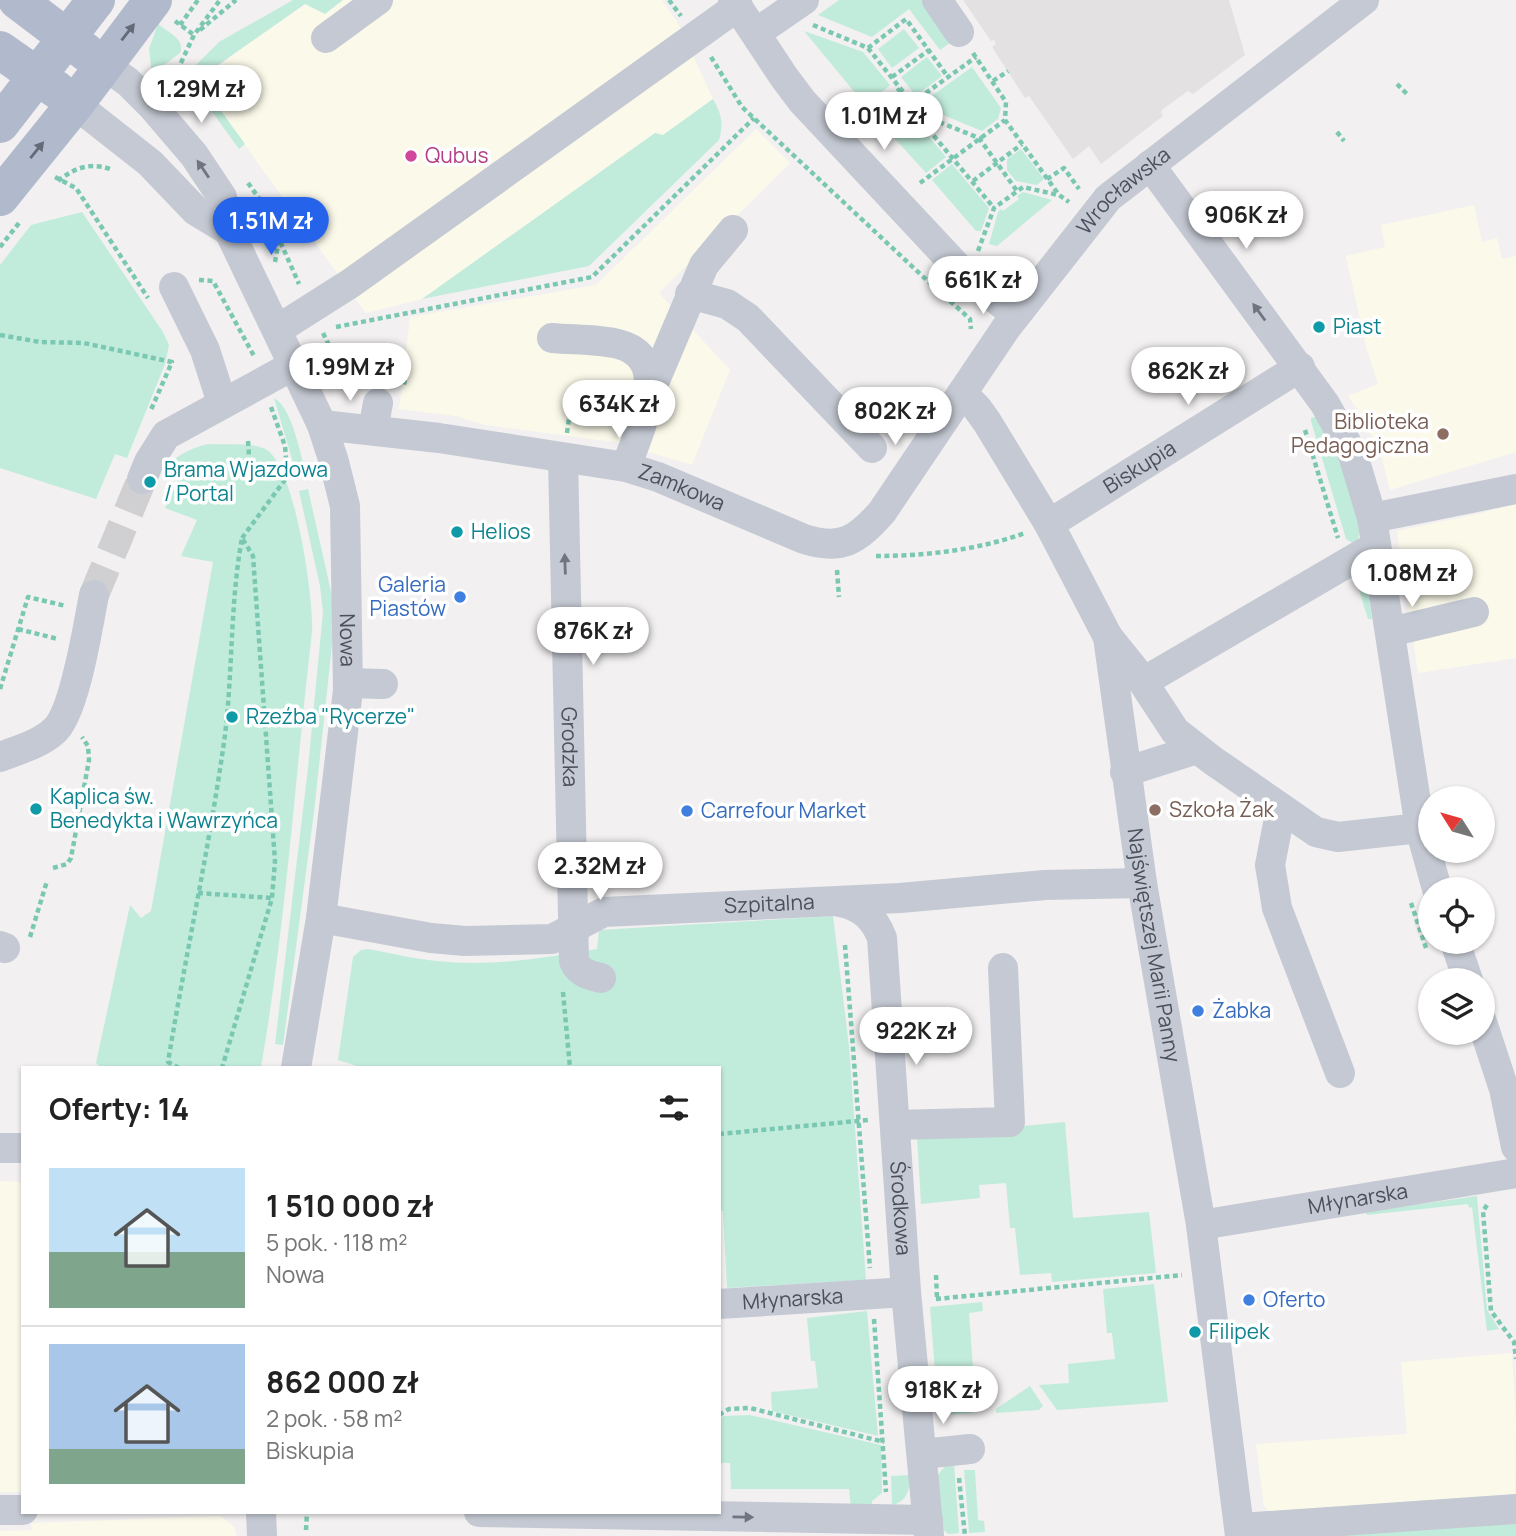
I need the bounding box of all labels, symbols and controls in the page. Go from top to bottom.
one-way arrow [121,23,135,41]
pin: 1.29M zł [129,66,273,125]
text: 1.29M zł [157,72,245,104]
pin: 1.01M zł [812,92,956,152]
text: 1.01M zł [841,99,927,131]
street label: Wrocławska [1070,140,1176,240]
place label: Qubus [425,141,489,169]
one-way arrow [30,142,45,160]
marker: Qubus [403,148,419,164]
one-way arrow [196,160,210,178]
pin: 906K zł [1181,191,1311,251]
pin: 1.51M zł [199,198,343,257]
text: 906K zł [1204,198,1288,230]
text: 1.51M zł [229,204,313,236]
pin: 661K zł [918,256,1048,316]
text: 661K zł [944,263,1022,295]
one-way arrow [1253,303,1267,321]
place label: Piast [1333,312,1382,340]
marker: Piast [1311,319,1327,335]
pin: 1.99M zł [278,344,422,403]
pin: 862K zł [1123,348,1253,407]
text: 1.99M zł [305,350,395,382]
text: 862K zł [1147,354,1229,386]
pin: 634K zł [554,380,684,440]
text: 634K zł [578,387,660,419]
pin: 802K zł [830,388,960,447]
text: 802K zł [854,394,936,426]
place label: Biblioteka Pedagogiczna [1291,407,1429,459]
marker: Biblioteka Pedagogiczna [1435,426,1451,442]
street label: Biskupia [1098,433,1181,500]
place label: Brama Wjazdowa / Portal [164,455,328,507]
street label: Zamkowa [635,457,730,517]
marker: Brama Wjazdowa / Portal [142,474,158,490]
place label: Helios [471,517,531,545]
marker: Helios [449,524,465,540]
pin: 1.08M zł [1340,550,1484,609]
one-way arrow [559,553,571,575]
text: 1.08M zł [1367,556,1457,588]
place label: Galeria Piastów [370,570,446,622]
marker: Galeria Piastów [452,589,468,605]
pin: 876K zł [528,608,658,667]
street label: Nowa [334,613,363,667]
text: 876K zł [553,614,633,646]
place label: Rzeźba "Rycerze" [246,702,415,730]
street label: Grodzka [555,706,585,787]
marker: Rzeźba "Rycerze" [224,709,240,725]
place label: Kaplica św. Benedykta i Wawrzyńca [50,782,278,834]
north arrow [1418,786,1494,863]
map controls [1418,786,1495,1045]
place label: Szkoła Żak [1169,795,1275,823]
place label: Carrefour Market [701,796,866,824]
marker: Kaplica św. Benedykta i Wawrzyńca [28,801,44,817]
marker: Szkoła Żak [1147,802,1163,818]
marker: Carrefour Market [679,803,695,819]
street label: Najświętszej Marii Panny [1122,826,1188,1065]
pin: 2.32M zł [528,842,672,902]
text: 2.32M zł [554,849,646,881]
button: locate [1418,877,1495,954]
street label: Szpitalna [723,887,815,919]
button: layers [1418,968,1495,1045]
place label: Żabka [1212,996,1271,1024]
marker: Żabka [1190,1003,1206,1019]
pin: 922K zł [851,1007,981,1067]
text: 922K zł [875,1014,957,1046]
text: Oferty: 14 [49,1088,189,1129]
icon: filters [655,1089,693,1127]
street label: Środkowa [884,1160,918,1256]
street label: Młynarska [1306,1176,1410,1220]
text: 1 510 000 zł [266,1185,434,1226]
icon: home [105,1196,189,1280]
text: 5 pok. · 118 m² [266,1226,407,1258]
text: Nowa [266,1258,325,1290]
street label: Młynarska [741,1281,844,1315]
place label: Oferto [1263,1285,1325,1313]
marker: Oferto [1241,1292,1257,1308]
place label: Filipek [1209,1317,1270,1345]
marker: Filipek [1187,1324,1203,1340]
text: 862 000 zł [266,1361,419,1402]
pin: 918K zł [878,1366,1008,1426]
icon: home [105,1372,189,1456]
text: 918K zł [904,1373,982,1405]
text: 2 pok. · 58 m² [266,1402,403,1434]
text: Biskupia [266,1434,354,1466]
one-way arrow [732,1511,754,1523]

